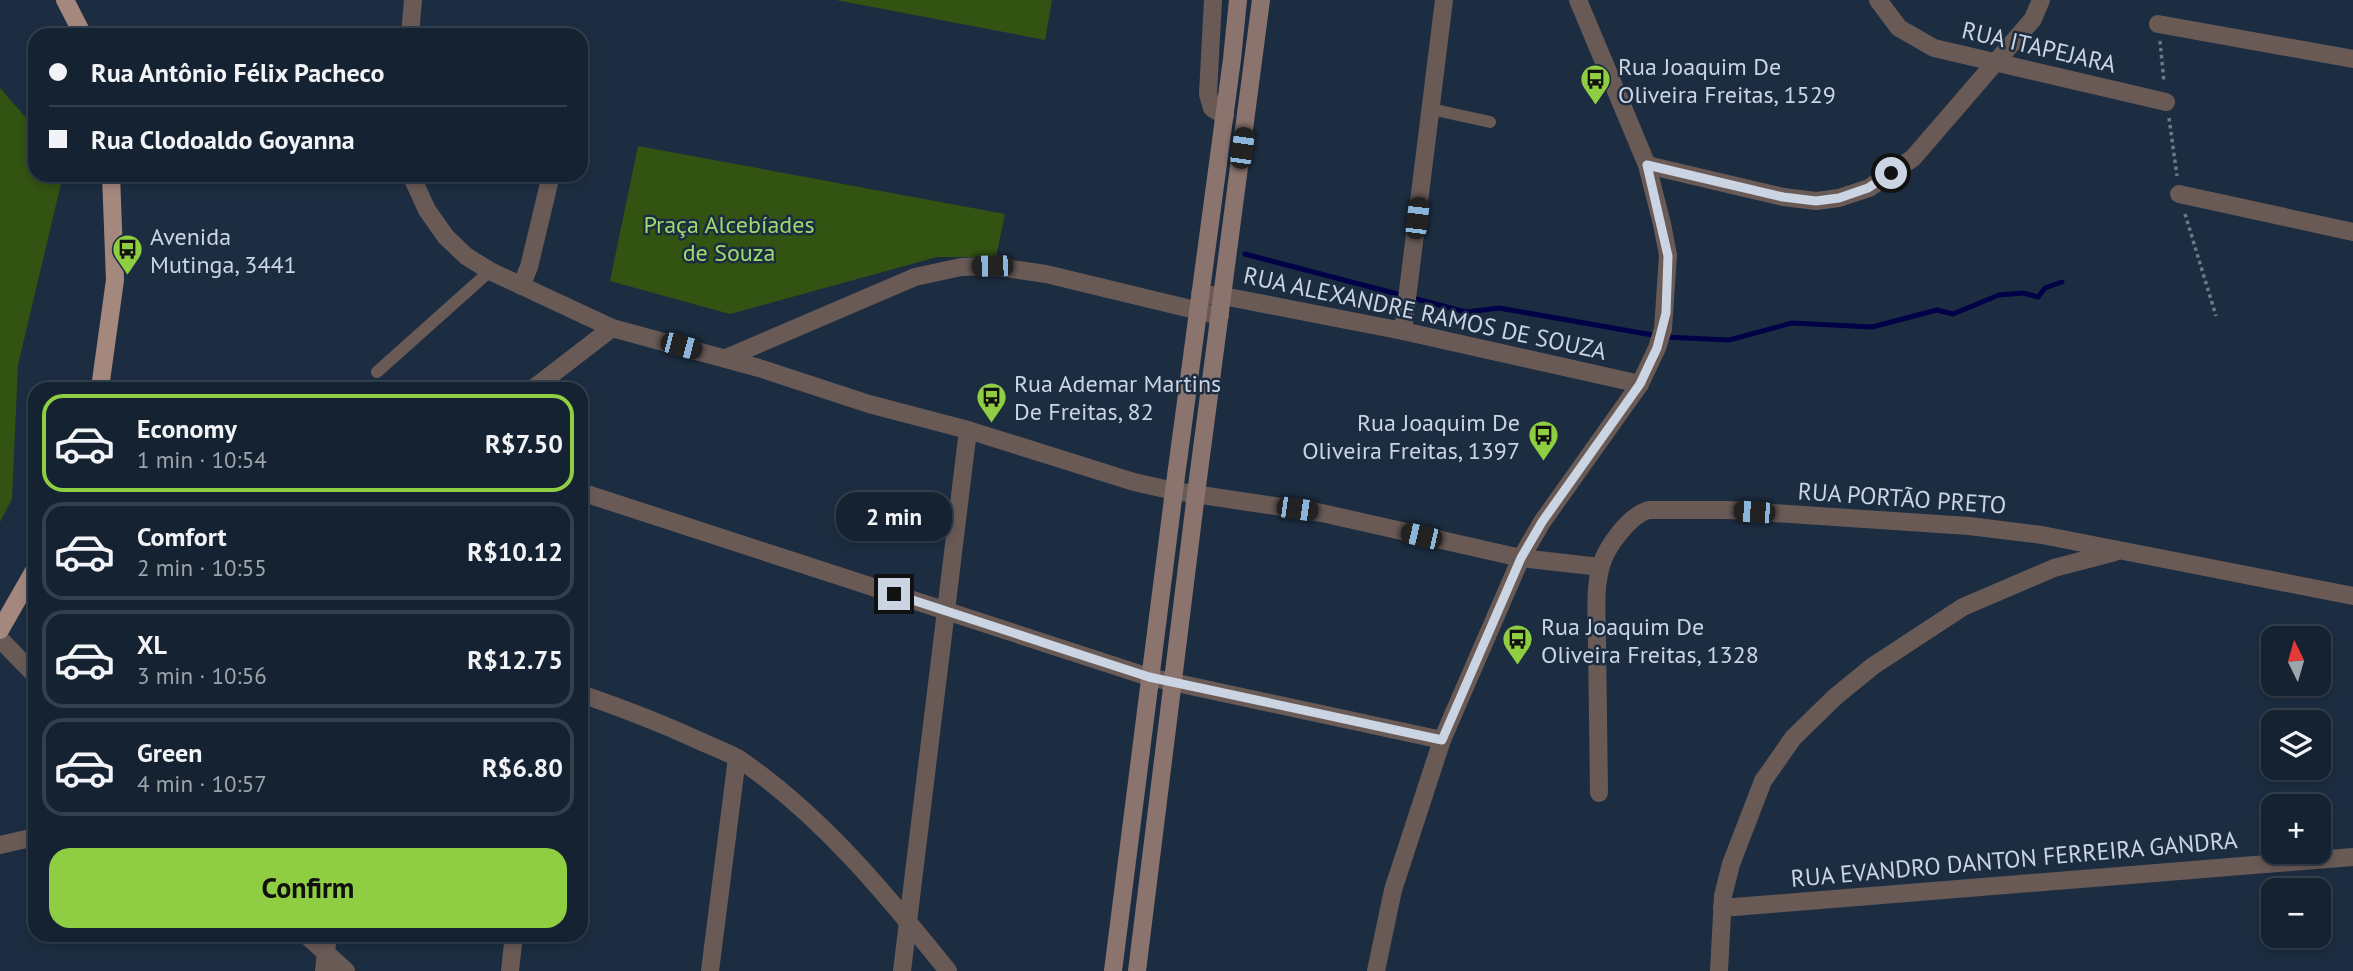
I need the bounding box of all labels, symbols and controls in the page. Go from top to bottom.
street label: RUA ITAPEJARA [1959,14,2119,80]
place label: Rua Joaquim De Oliveira Freitas, 1529 [1618,51,1836,110]
text: Rua Antônio Félix Pacheco [91,56,384,89]
bus stop icon: Rua Joaquim De Oliveira Freitas, 1529 [1578,63,1612,107]
text: Rua Clodoaldo Goyanna [91,123,355,156]
car [1229,126,1256,170]
route start [1875,157,1907,189]
car [1405,196,1430,240]
park label: Praça Alcebíades de Souza [643,209,815,268]
place label: Avenida Mutinga, 3441 [150,221,297,280]
bus stop icon: Avenida Mutinga, 3441 [110,233,144,277]
car [971,255,1014,277]
street label: RUA ALEXANDRE RAMOS DE SOUZA [1241,259,1609,367]
car [658,330,705,362]
place label: Rua Ademar Martins De Freitas, 82 [1014,368,1221,427]
bus stop icon: Rua Ademar Martins De Freitas, 82 [974,380,1008,424]
place label: Rua Joaquim De Oliveira Freitas, 1397 [1302,407,1520,466]
icon: car [53,412,116,475]
text: Economy [137,412,237,445]
bus stop icon: Rua Joaquim De Oliveira Freitas, 1397 [1526,419,1560,463]
text: R$7.50 [485,427,563,460]
text: 1 min · 10:54 [137,445,267,474]
street label: RUA PORTÃO PRETO [1797,475,2007,521]
callout: 2 min [836,492,952,542]
car [1275,496,1320,522]
car [1733,500,1776,524]
text: 2 min [866,502,922,531]
icon: car [53,520,116,583]
text: Comfort [137,520,227,553]
car [1399,521,1444,551]
text: R$10.12 [467,535,563,568]
text: 2 min · 10:55 [137,553,267,582]
route end [878,578,910,610]
place label: Rua Joaquim De Oliveira Freitas, 1328 [1541,611,1759,670]
bus stop icon: Rua Joaquim De Oliveira Freitas, 1328 [1501,623,1535,667]
north arrow [2261,626,2331,696]
map controls [2261,626,2331,948]
icon: car [53,628,116,691]
text: XL [137,628,167,661]
text: R$12.75 [467,643,563,676]
text: 3 min · 10:56 [137,661,267,690]
button: layers [2261,710,2331,780]
icon: car [53,736,116,799]
text: Green [137,736,202,769]
text: R$6.80 [482,751,563,784]
text: 4 min · 10:57 [137,769,267,798]
button: + [2261,794,2331,864]
street label: RUA EVANDRO DANTON FERREIRA GANDRA [1789,824,2239,894]
button: Confirm [49,848,567,928]
button: − [2261,878,2331,948]

